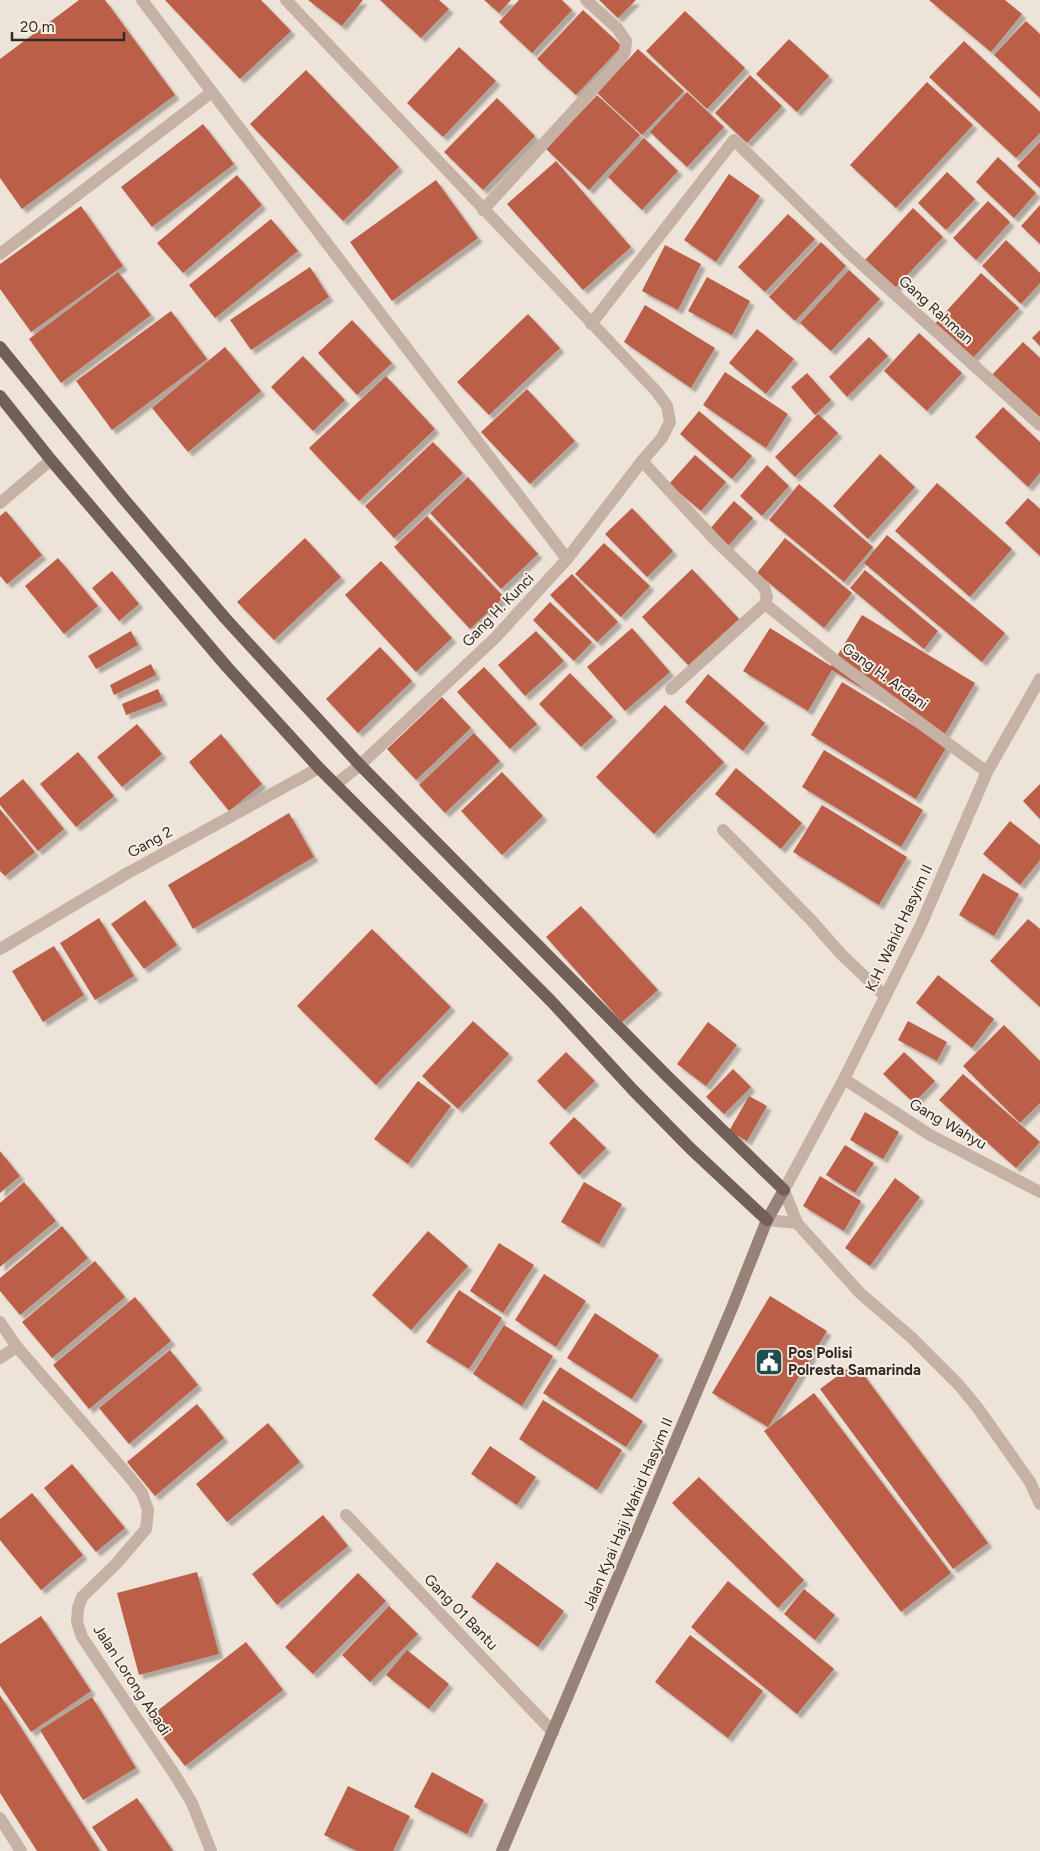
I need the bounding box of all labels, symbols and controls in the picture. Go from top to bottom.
scale bar [12,10,125,42]
text: 20 m [20,18,54,36]
street label: Gang Rahman [895,272,977,348]
street label: Gang H. Kunci [458,569,538,651]
street label: Gang H. Ardani [839,639,931,713]
street label: Gang 2 [125,822,175,862]
street label: K.H. Wahid Hasyim II [862,862,936,994]
street label: Gang Wahyu [906,1095,990,1153]
place label: Pos Polisi Polresta Samarinda [788,1344,921,1379]
public building icon: Pos Polisi Polresta Samarinda [754,1347,784,1377]
street label: Jalan Kyai Haji Wahid Hasyim II [579,1415,677,1613]
street label: Gang 01 Bantu [420,1570,502,1654]
street label: Jalan Lorong Abadi [89,1621,175,1739]

